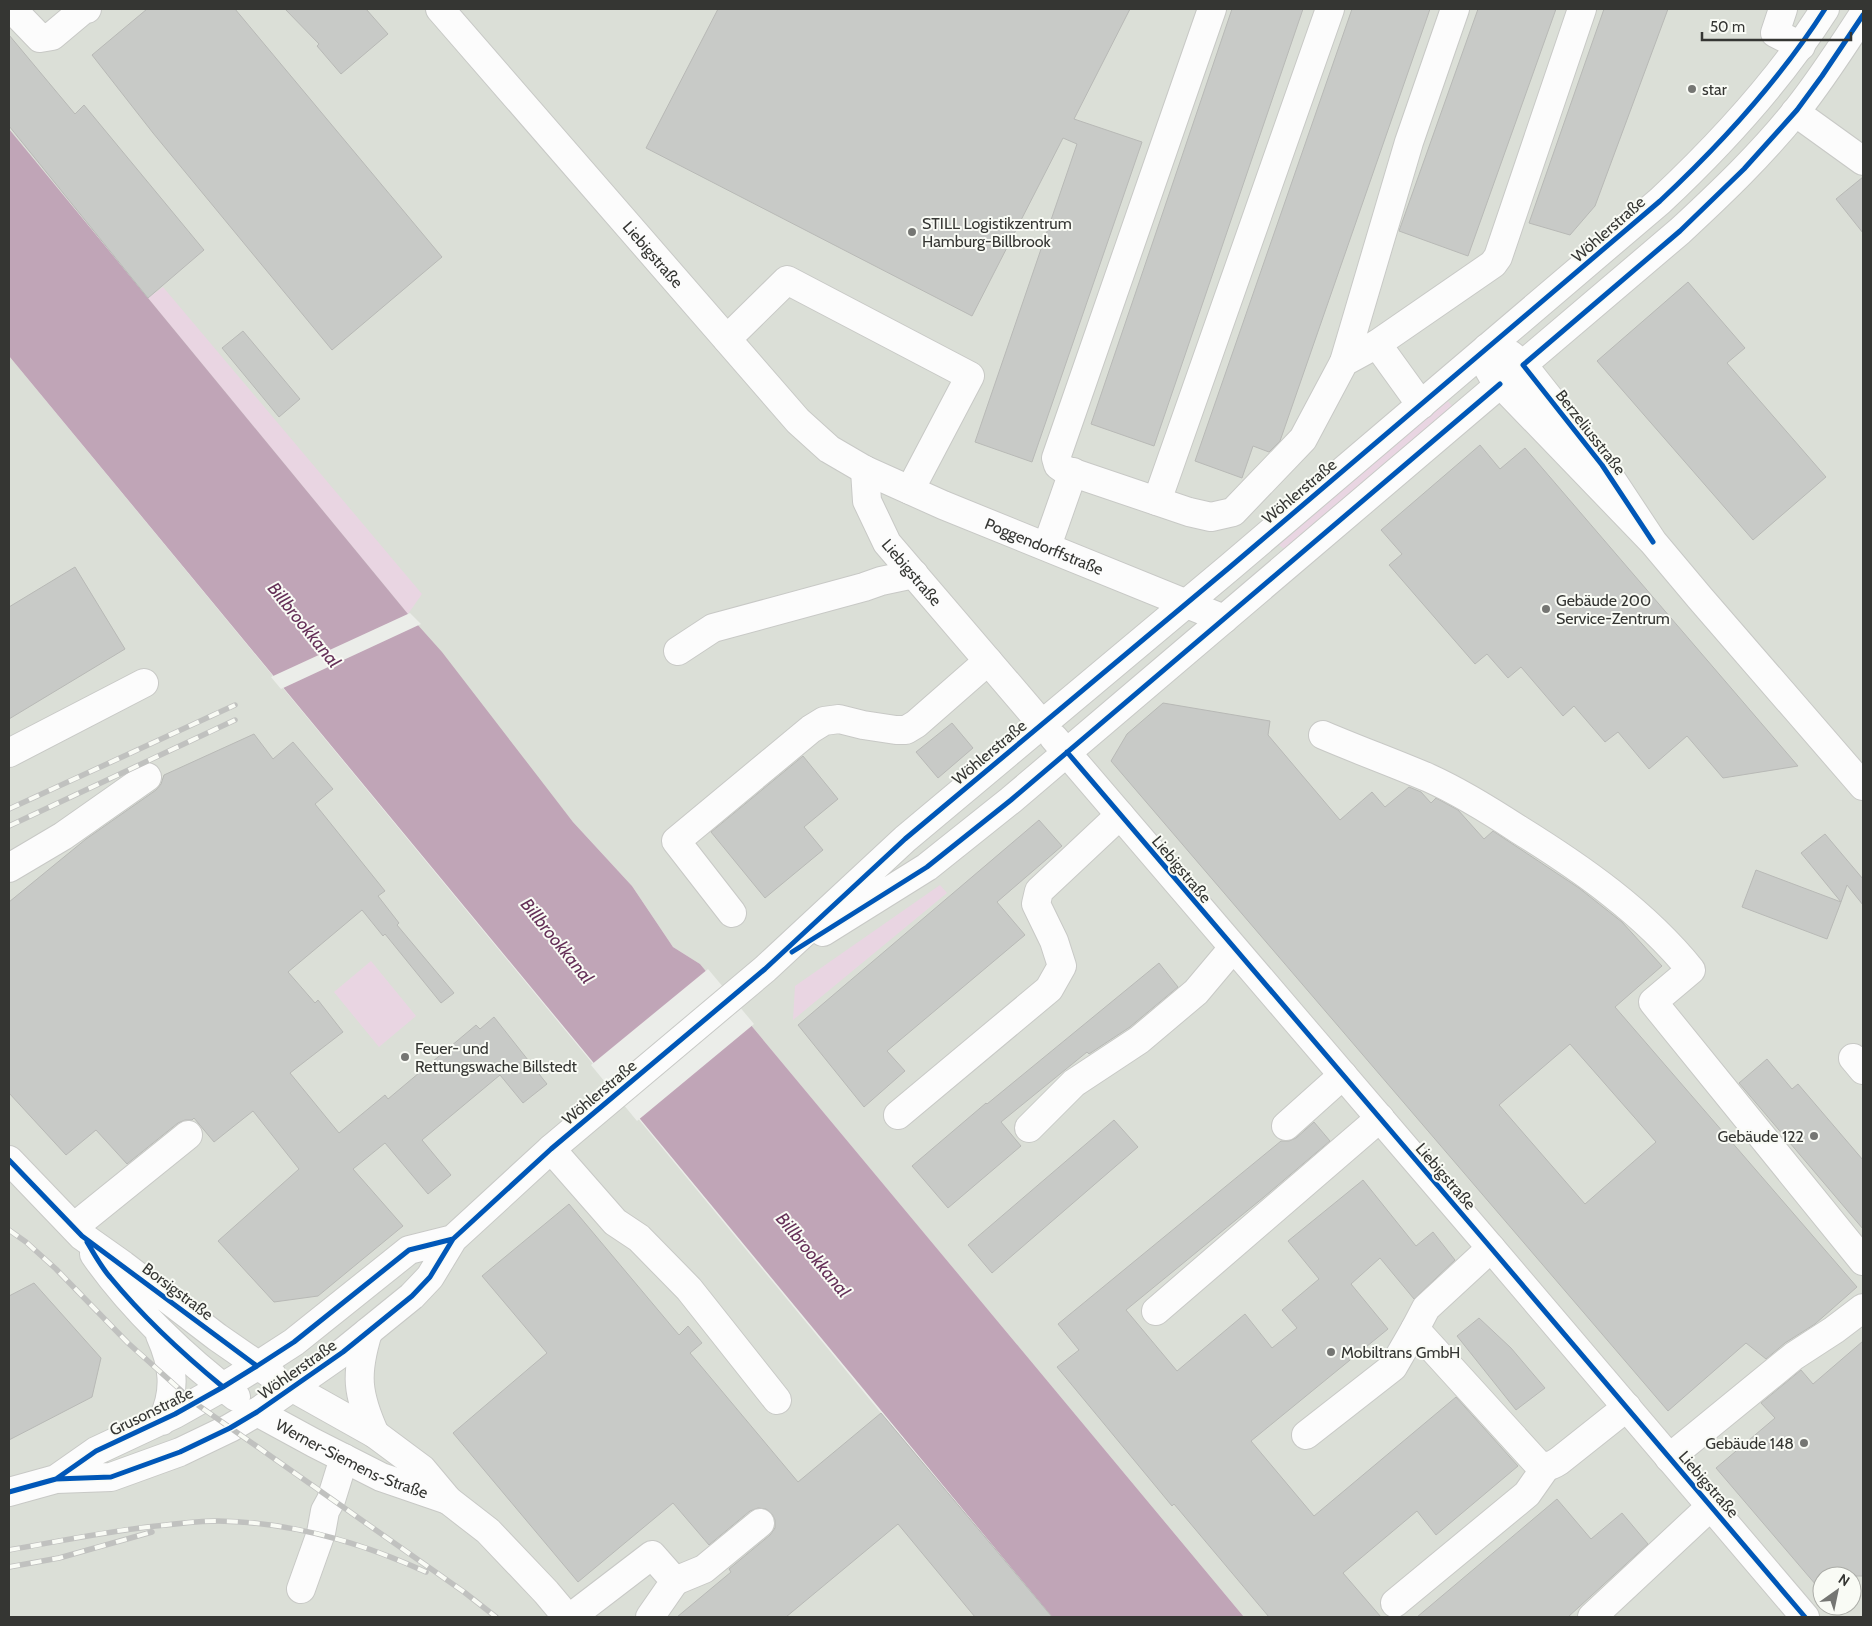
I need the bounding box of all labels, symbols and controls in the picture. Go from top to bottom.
scale bar [1702,10,1851,42]
text: 50 m [1710,18,1745,36]
place label: star [1702,80,1728,99]
marker: star [1686,83,1698,95]
street label: Wöhlerstraße [1568,192,1649,266]
place label: STILL Logistikzentrum Hamburg-Billbrook [922,214,1072,251]
street label: Liebigstraße [619,217,687,292]
marker: STILL Logistikzentrum Hamburg-Billbrook [906,226,918,238]
street label: Berzeliusstraße [1552,386,1630,479]
street label: Wöhlerstraße [1258,455,1340,528]
street label: Poggendorffstraße [982,514,1106,579]
street label: Liebigstraße [878,535,945,610]
water label: Billbrookkanal [263,578,346,673]
place label: Gebäude 200 Service-Zentrum [1556,591,1670,628]
marker: Gebäude 200 Service-Zentrum [1540,603,1552,615]
street label: Wöhlerstraße [948,716,1030,789]
street label: Liebigstraße [1148,832,1215,907]
water label: Billbrookkanal [516,894,599,989]
place label: Feuer- und Rettungswache Billstedt [415,1039,578,1076]
marker: Feuer- und Rettungswache Billstedt [399,1051,411,1063]
street label: Wöhlerstraße [558,1056,640,1129]
place label: Gebäude 122 [1718,1127,1804,1146]
marker: Gebäude 122 [1808,1130,1820,1142]
street label: Liebigstraße [1412,1139,1480,1213]
water label: Billbrookkanal [771,1208,855,1302]
street label: Borsigstraße [139,1259,217,1324]
street label: Wöhlerstraße [255,1336,340,1403]
place label: Mobiltrans GmbH [1341,1343,1460,1362]
marker: Mobiltrans GmbH [1325,1346,1337,1358]
street label: Grusonstraße [106,1383,196,1440]
street label: Werner-Siemens-Straße [272,1415,430,1502]
place label: Gebäude 148 [1705,1434,1794,1453]
marker: Gebäude 148 [1798,1437,1810,1449]
street label: Liebigstraße [1675,1447,1743,1521]
north arrow [1812,1566,1862,1616]
text: N [1835,1570,1853,1590]

